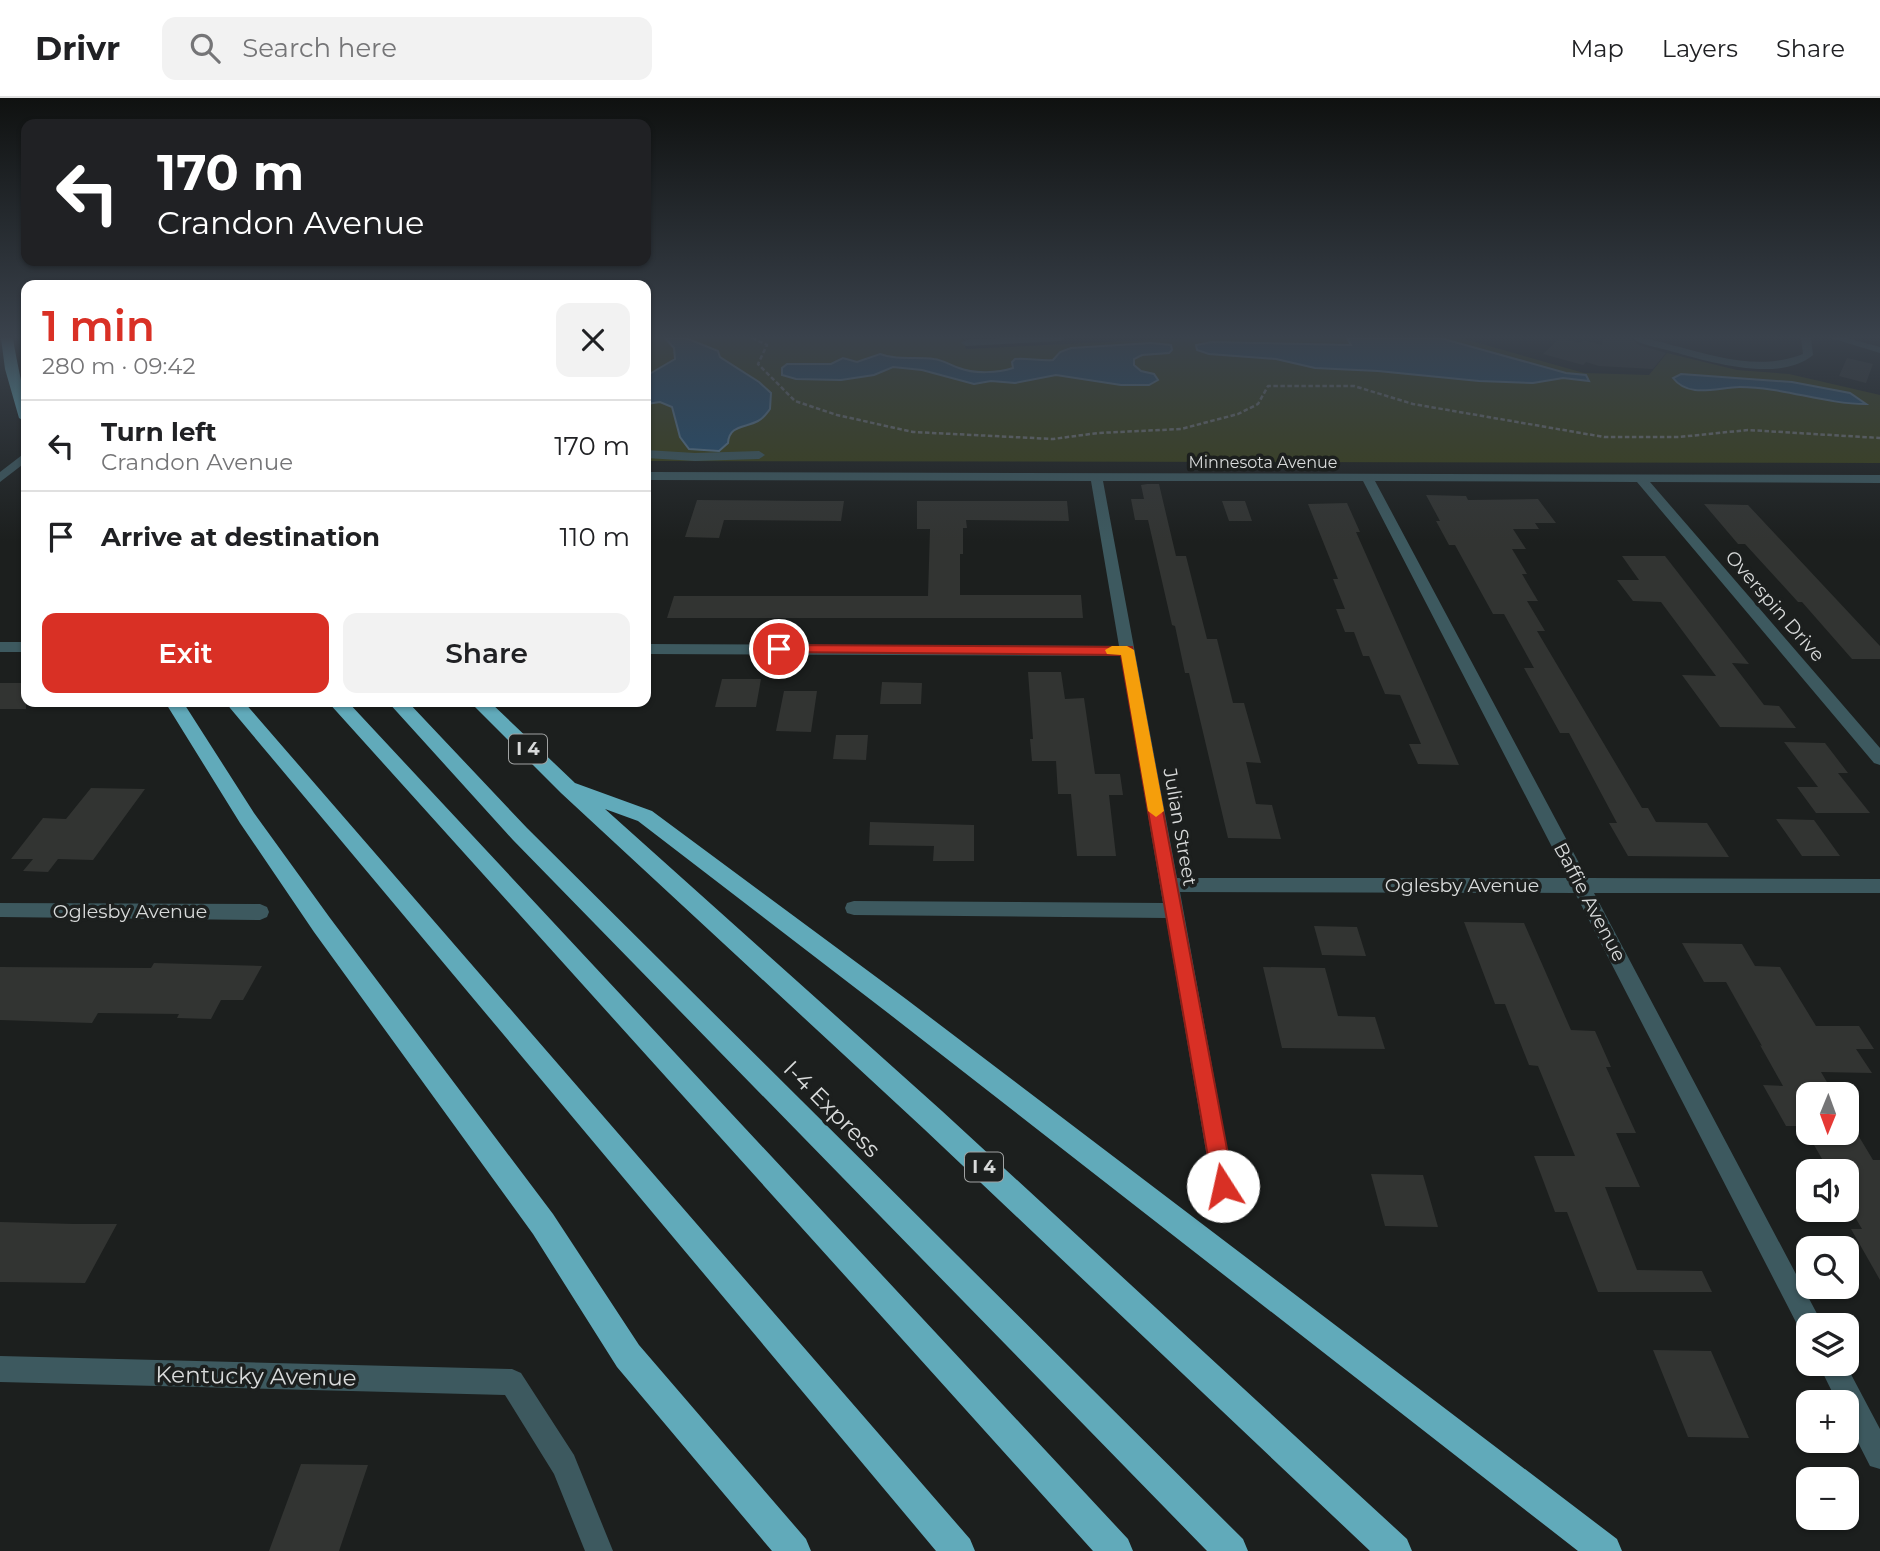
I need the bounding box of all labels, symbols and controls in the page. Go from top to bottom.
search box [162,17,652,80]
text: Drivr [35,28,120,68]
icon: search [186,29,224,67]
text: Search here [242,32,397,64]
text: Map [1570,34,1624,63]
text: Layers [1662,34,1738,63]
text: Share [1776,34,1845,63]
text: 170 m [157,143,304,202]
icon: left [42,147,133,238]
text: Crandon Avenue [157,203,424,242]
text: 1 min [42,300,155,352]
button: close [556,303,630,377]
text: 280 m · 09:42 [42,352,196,380]
text: Turn left [101,416,217,448]
icon: left [42,427,80,465]
text: 170 m [554,430,630,462]
text: Crandon Avenue [101,448,293,476]
street label: Minnesota Avenue [1189,453,1337,472]
icon: arrive [42,518,80,556]
text: Arrive at destination [101,521,380,553]
text: 110 m [560,521,630,553]
street label: Overspin Drive [1720,546,1830,666]
button: Exit [42,613,329,693]
button: Share [343,613,630,693]
pin [749,619,809,679]
icon: arrive [760,630,798,668]
road number: I 4 [509,734,547,764]
street label: Julian Street [1158,765,1202,888]
street label: Baffie Avenue [1549,838,1631,966]
street label: Oglesby Avenue [1385,874,1539,897]
street label: Oglesby Avenue [53,900,207,923]
street label: I-4 Express [778,1055,886,1163]
north arrow [1796,1082,1858,1144]
map controls [1796,1082,1859,1530]
position arrow [1186,1149,1260,1223]
road number: I 4 [965,1152,1003,1182]
button: sound [1796,1159,1859,1222]
button: search [1796,1236,1859,1299]
button: layers [1796,1313,1859,1376]
street label: Kentucky Avenue [155,1360,357,1392]
button: + [1796,1390,1859,1453]
button: − [1796,1467,1859,1530]

